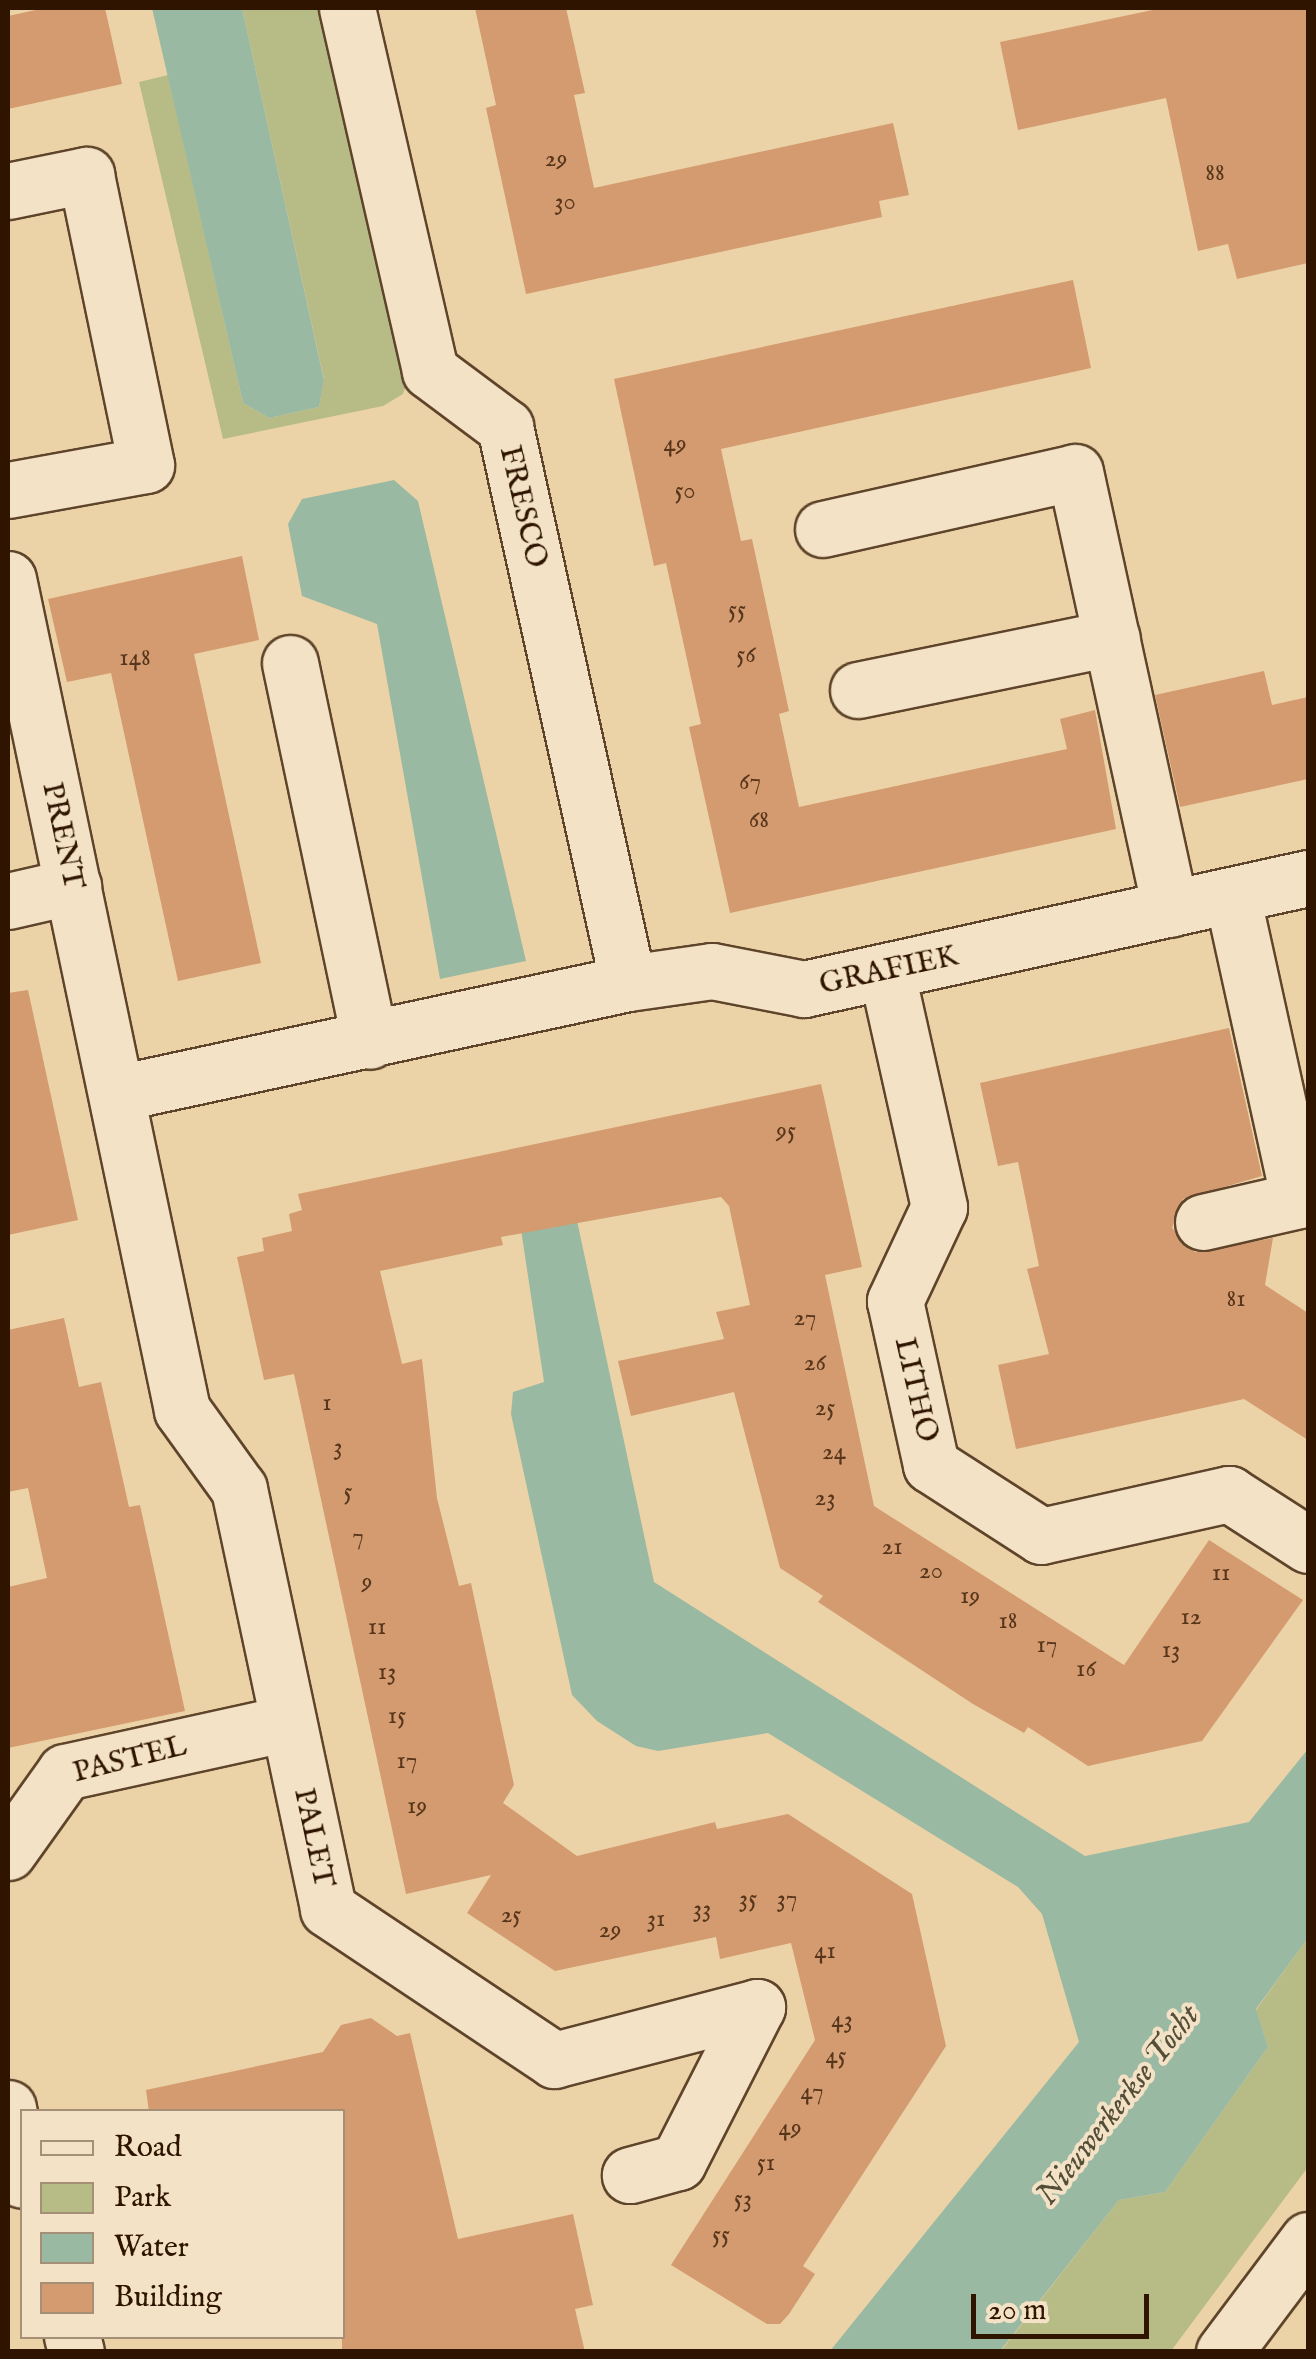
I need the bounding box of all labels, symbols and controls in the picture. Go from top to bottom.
house number: 29 [545,144,567,174]
house number: 88 [1205,158,1225,188]
house number: 30 [554,187,576,217]
house number: 49 [663,429,687,459]
street label: FRESCO [490,442,554,572]
house number: 50 [674,476,696,506]
house number: 55 [728,595,746,625]
house number: 56 [736,640,756,670]
house number: 148 [119,643,151,673]
house number: 67 [739,767,761,797]
street label: PRENT [33,779,91,893]
house number: 68 [749,805,769,835]
street label: GRAFIEK [816,939,962,1003]
house number: 95 [776,1116,796,1146]
house number: 81 [1226,1284,1246,1314]
house number: 27 [793,1303,817,1333]
street label: LITHO [885,1334,945,1446]
house number: 26 [804,1348,826,1378]
house number: 1 [322,1388,332,1418]
house number: 25 [815,1393,835,1423]
house number: 3 [333,1432,343,1462]
house number: 24 [822,1437,846,1467]
house number: 5 [343,1477,353,1507]
house number: 23 [814,1483,836,1513]
house number: 7 [352,1522,364,1552]
house number: 21 [881,1532,903,1562]
house number: 20 [919,1556,943,1586]
house number: 11 [1212,1558,1230,1588]
house number: 9 [362,1567,372,1597]
house number: 19 [960,1581,980,1611]
house number: 12 [1180,1602,1202,1632]
house number: 18 [998,1606,1018,1636]
house number: 11 [368,1612,386,1642]
house number: 17 [1036,1630,1058,1660]
house number: 13 [1162,1635,1180,1665]
house number: 16 [1076,1654,1096,1684]
house number: 13 [378,1657,396,1687]
house number: 15 [388,1701,406,1731]
street label: PASTEL [69,1728,191,1792]
house number: 17 [396,1746,418,1776]
street label: PALET [285,1785,341,1891]
house number: 19 [407,1791,427,1821]
house number: 35 [739,1884,757,1914]
house number: 37 [776,1884,798,1914]
house number: 33 [693,1894,711,1924]
house number: 25 [501,1900,521,1930]
house number: 31 [647,1904,665,1934]
house number: 29 [599,1915,621,1945]
house number: 41 [814,1936,836,1966]
water label: Nieuwerkerkse Tocht [1029,1998,1209,2214]
house number: 43 [831,2005,853,2035]
house number: 45 [825,2041,847,2071]
house number: 47 [800,2077,824,2107]
legend [20,2109,345,2339]
house number: 49 [778,2113,802,2143]
text: Road [114,2129,182,2167]
house number: 51 [757,2148,775,2178]
text: Park [114,2179,171,2217]
house number: 53 [734,2184,752,2214]
house number: 55 [712,2220,730,2250]
text: Water [114,2229,189,2267]
scale bar [976,2274,1154,2336]
text: Building [114,2279,222,2317]
text: 20 m [988,2292,1047,2330]

